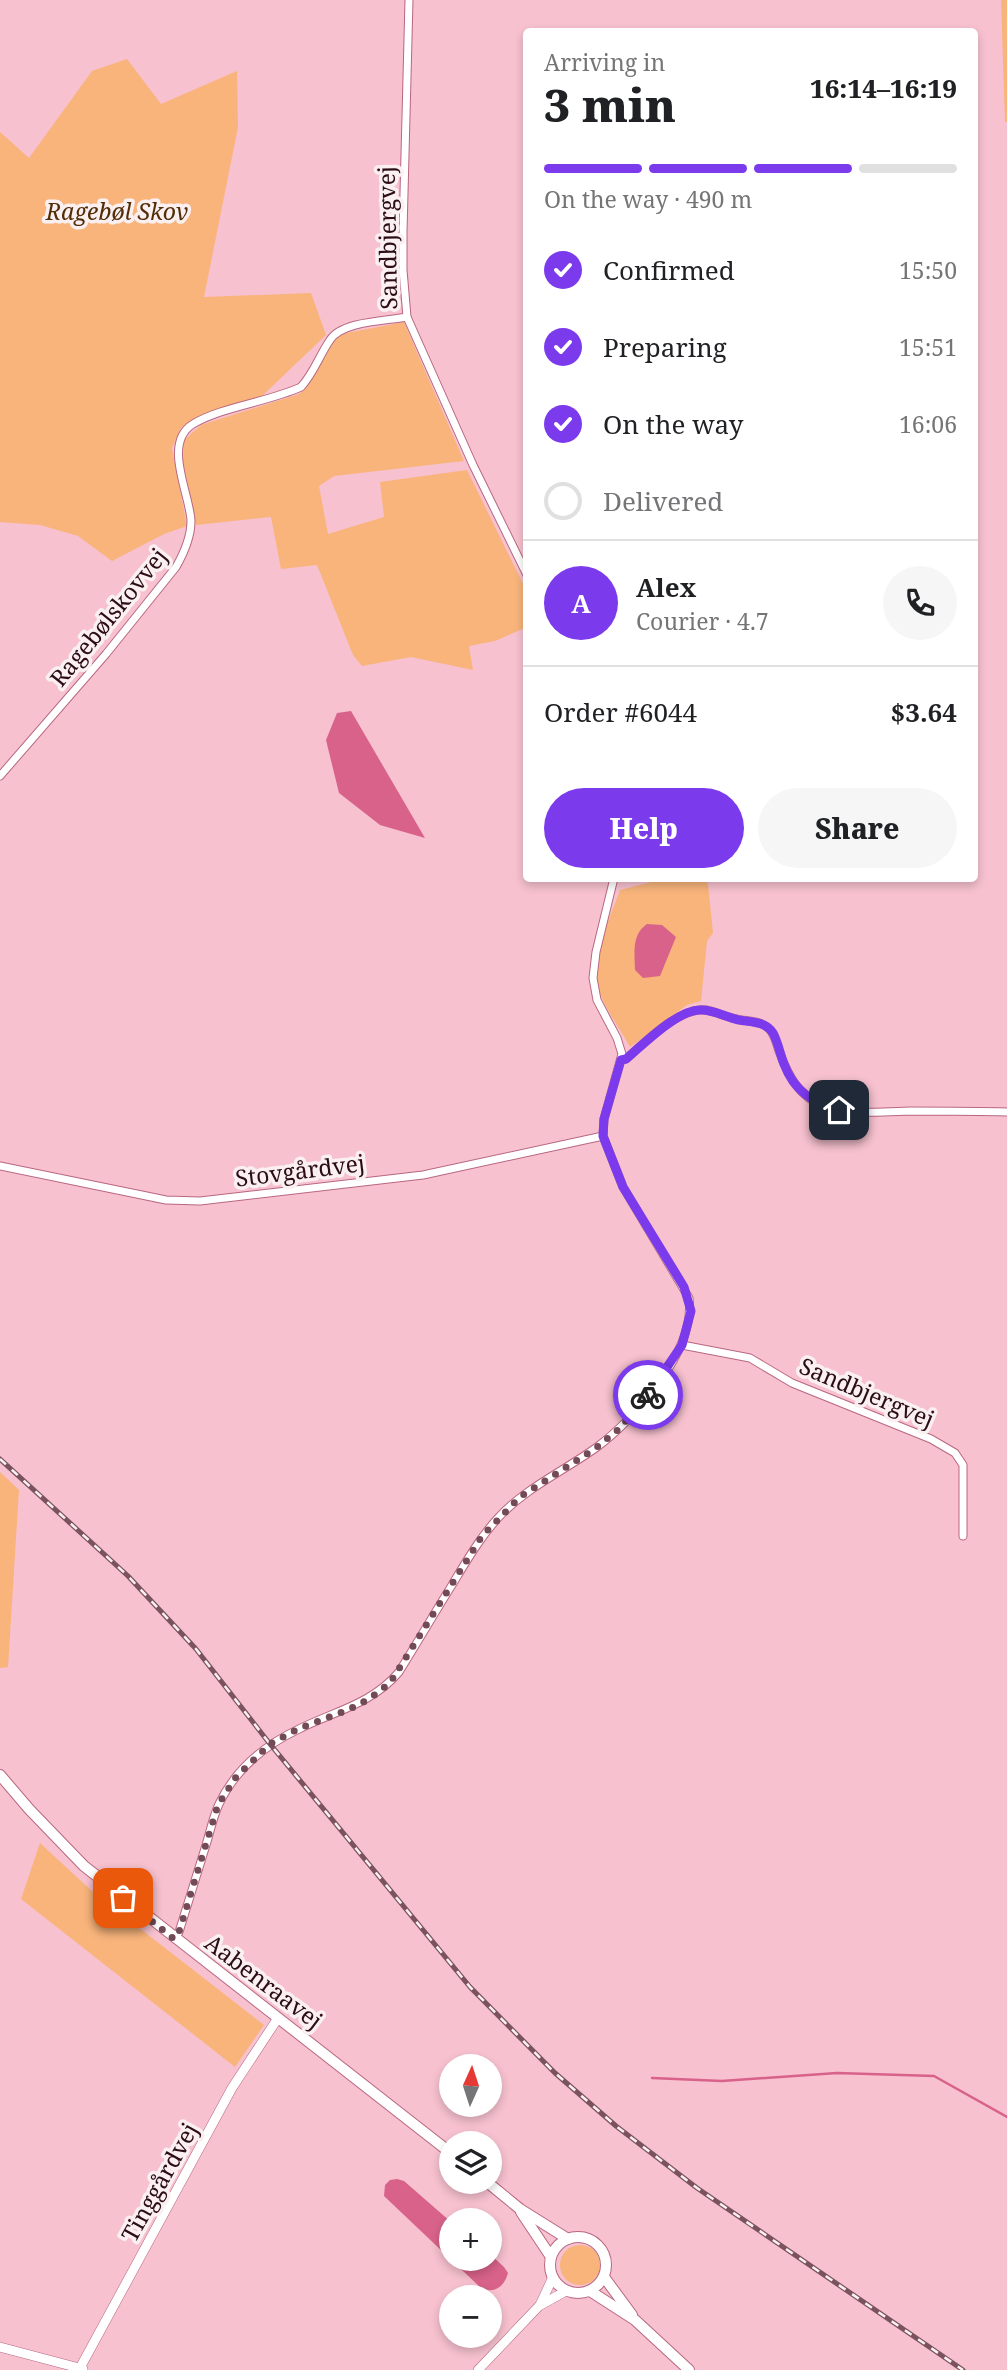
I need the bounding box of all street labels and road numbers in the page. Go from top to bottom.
street label: Sandbjergvej [370,166,404,310]
street label: Ragebølskovvej [42,541,174,693]
street label: Stovgårdvej [234,1146,366,1194]
street label: Sandbjergvej [795,1349,939,1435]
street label: Aabenraavej [199,1926,329,2036]
street label: Tinggårdvej [113,2117,205,2247]

